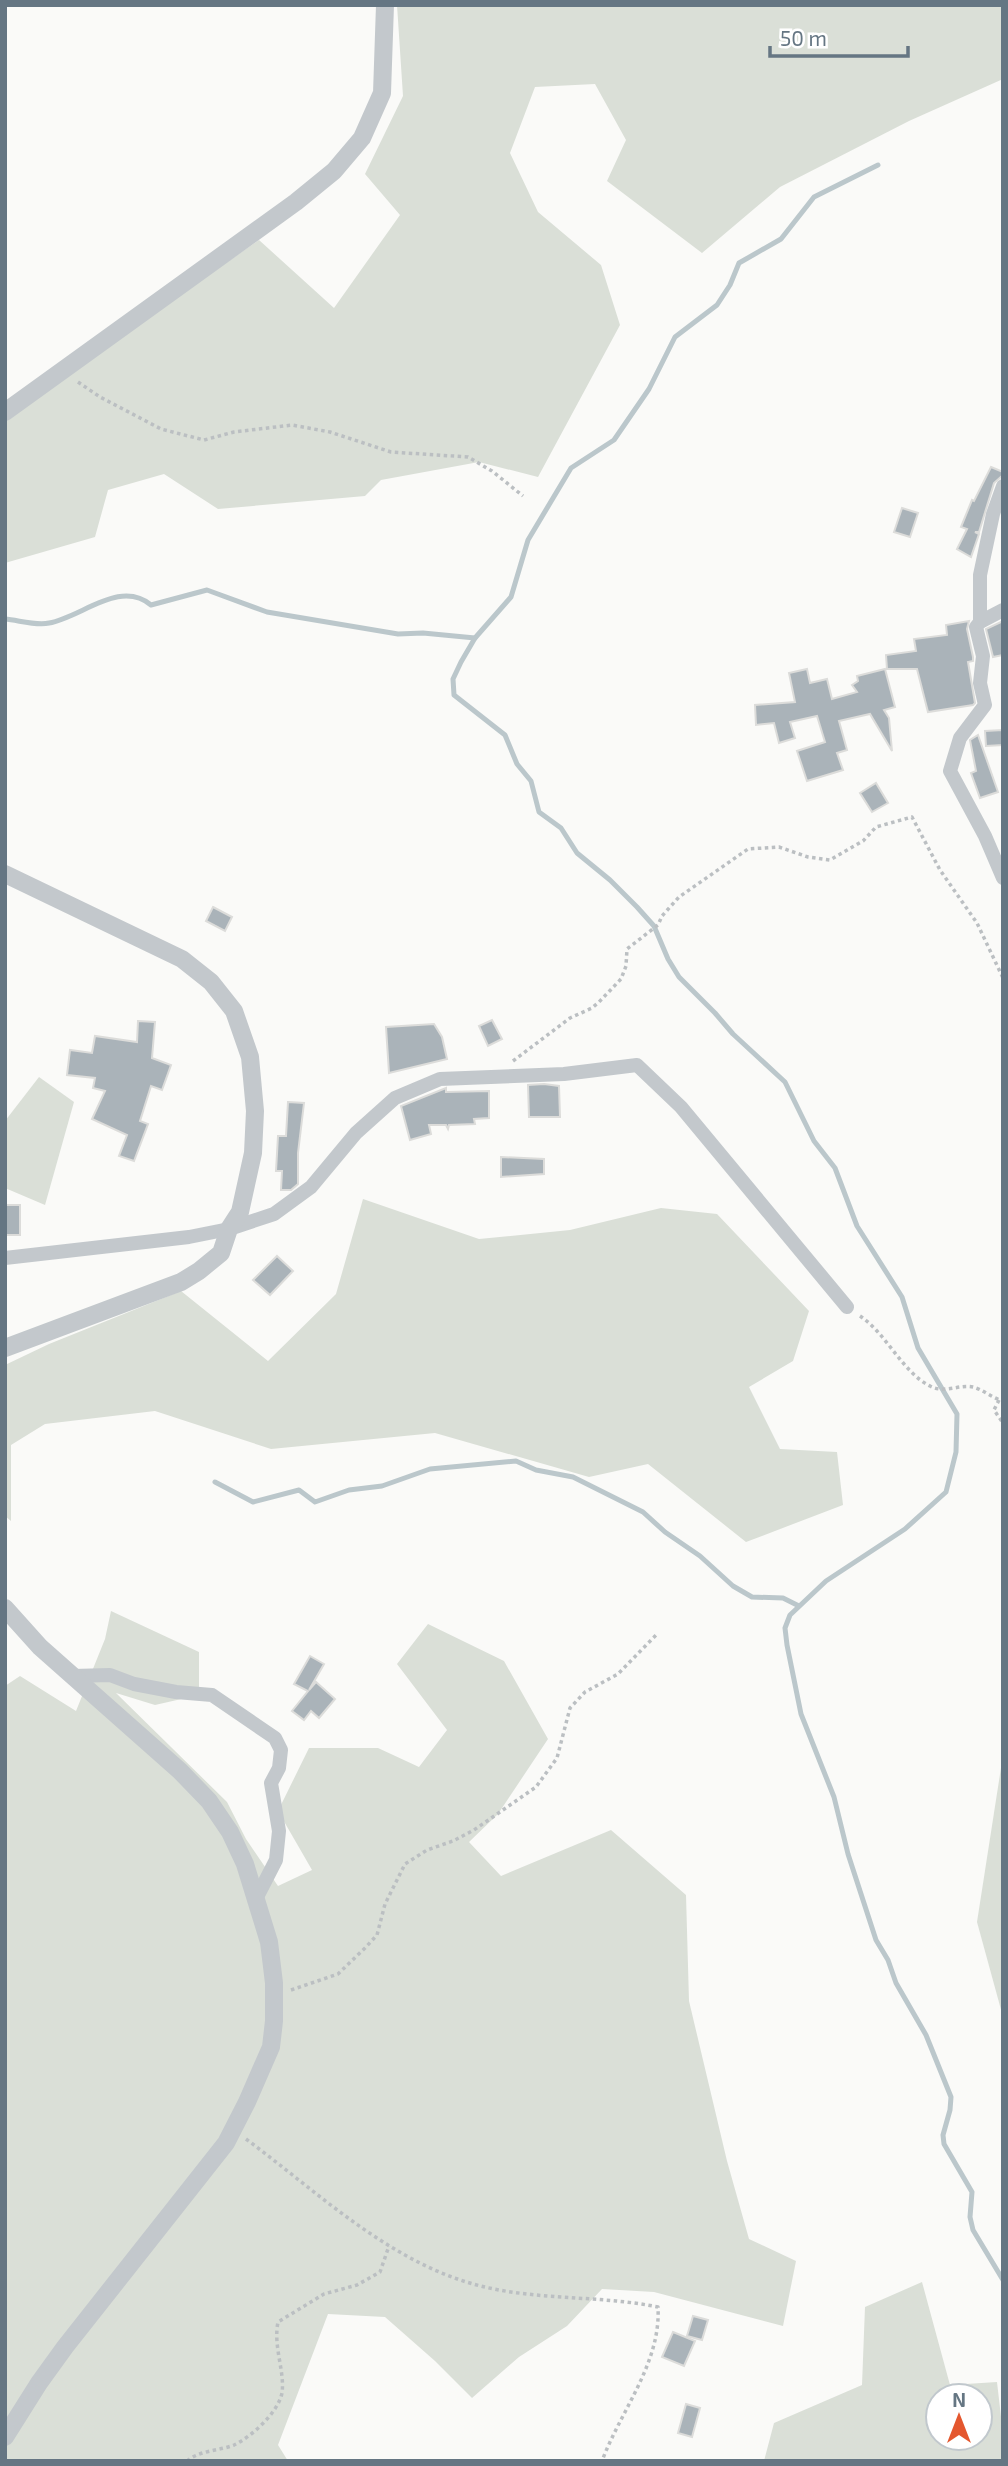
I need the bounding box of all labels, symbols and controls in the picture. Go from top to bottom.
scale bar [770,14,908,58]
text: 50 m [780,25,827,50]
north arrow [924,2382,994,2452]
text: N [952,2388,966,2411]

